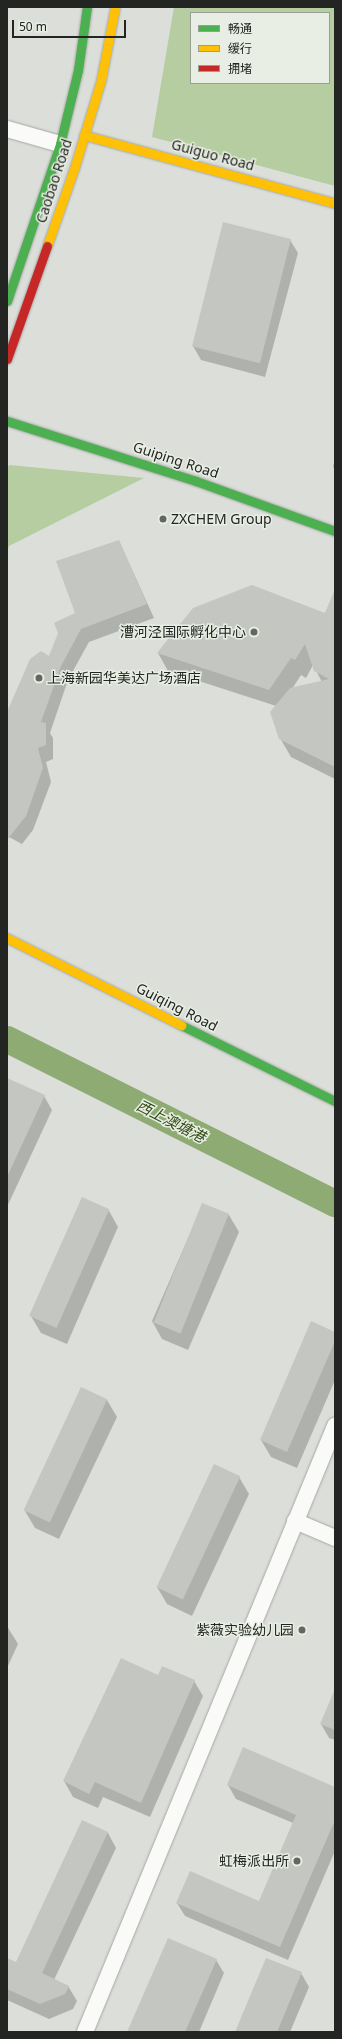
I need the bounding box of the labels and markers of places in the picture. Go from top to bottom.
place label: ZXCHEM Group [171,511,272,527]
marker: ZXCHEM Group [158,514,168,524]
place label: 漕河泾国际孵化中心 [120,624,246,640]
marker: 漕河泾国际孵化中心 [249,627,259,637]
place label: 上海新园华美达广场酒店 [47,670,201,686]
marker: 上海新园华美达广场酒店 [34,673,44,683]
place label: 紫薇实验幼儿园 [196,1622,294,1638]
marker: 紫薇实验幼儿园 [297,1625,307,1635]
place label: 虹梅派出所 [219,1853,289,1869]
marker: 虹梅派出所 [292,1856,302,1866]

